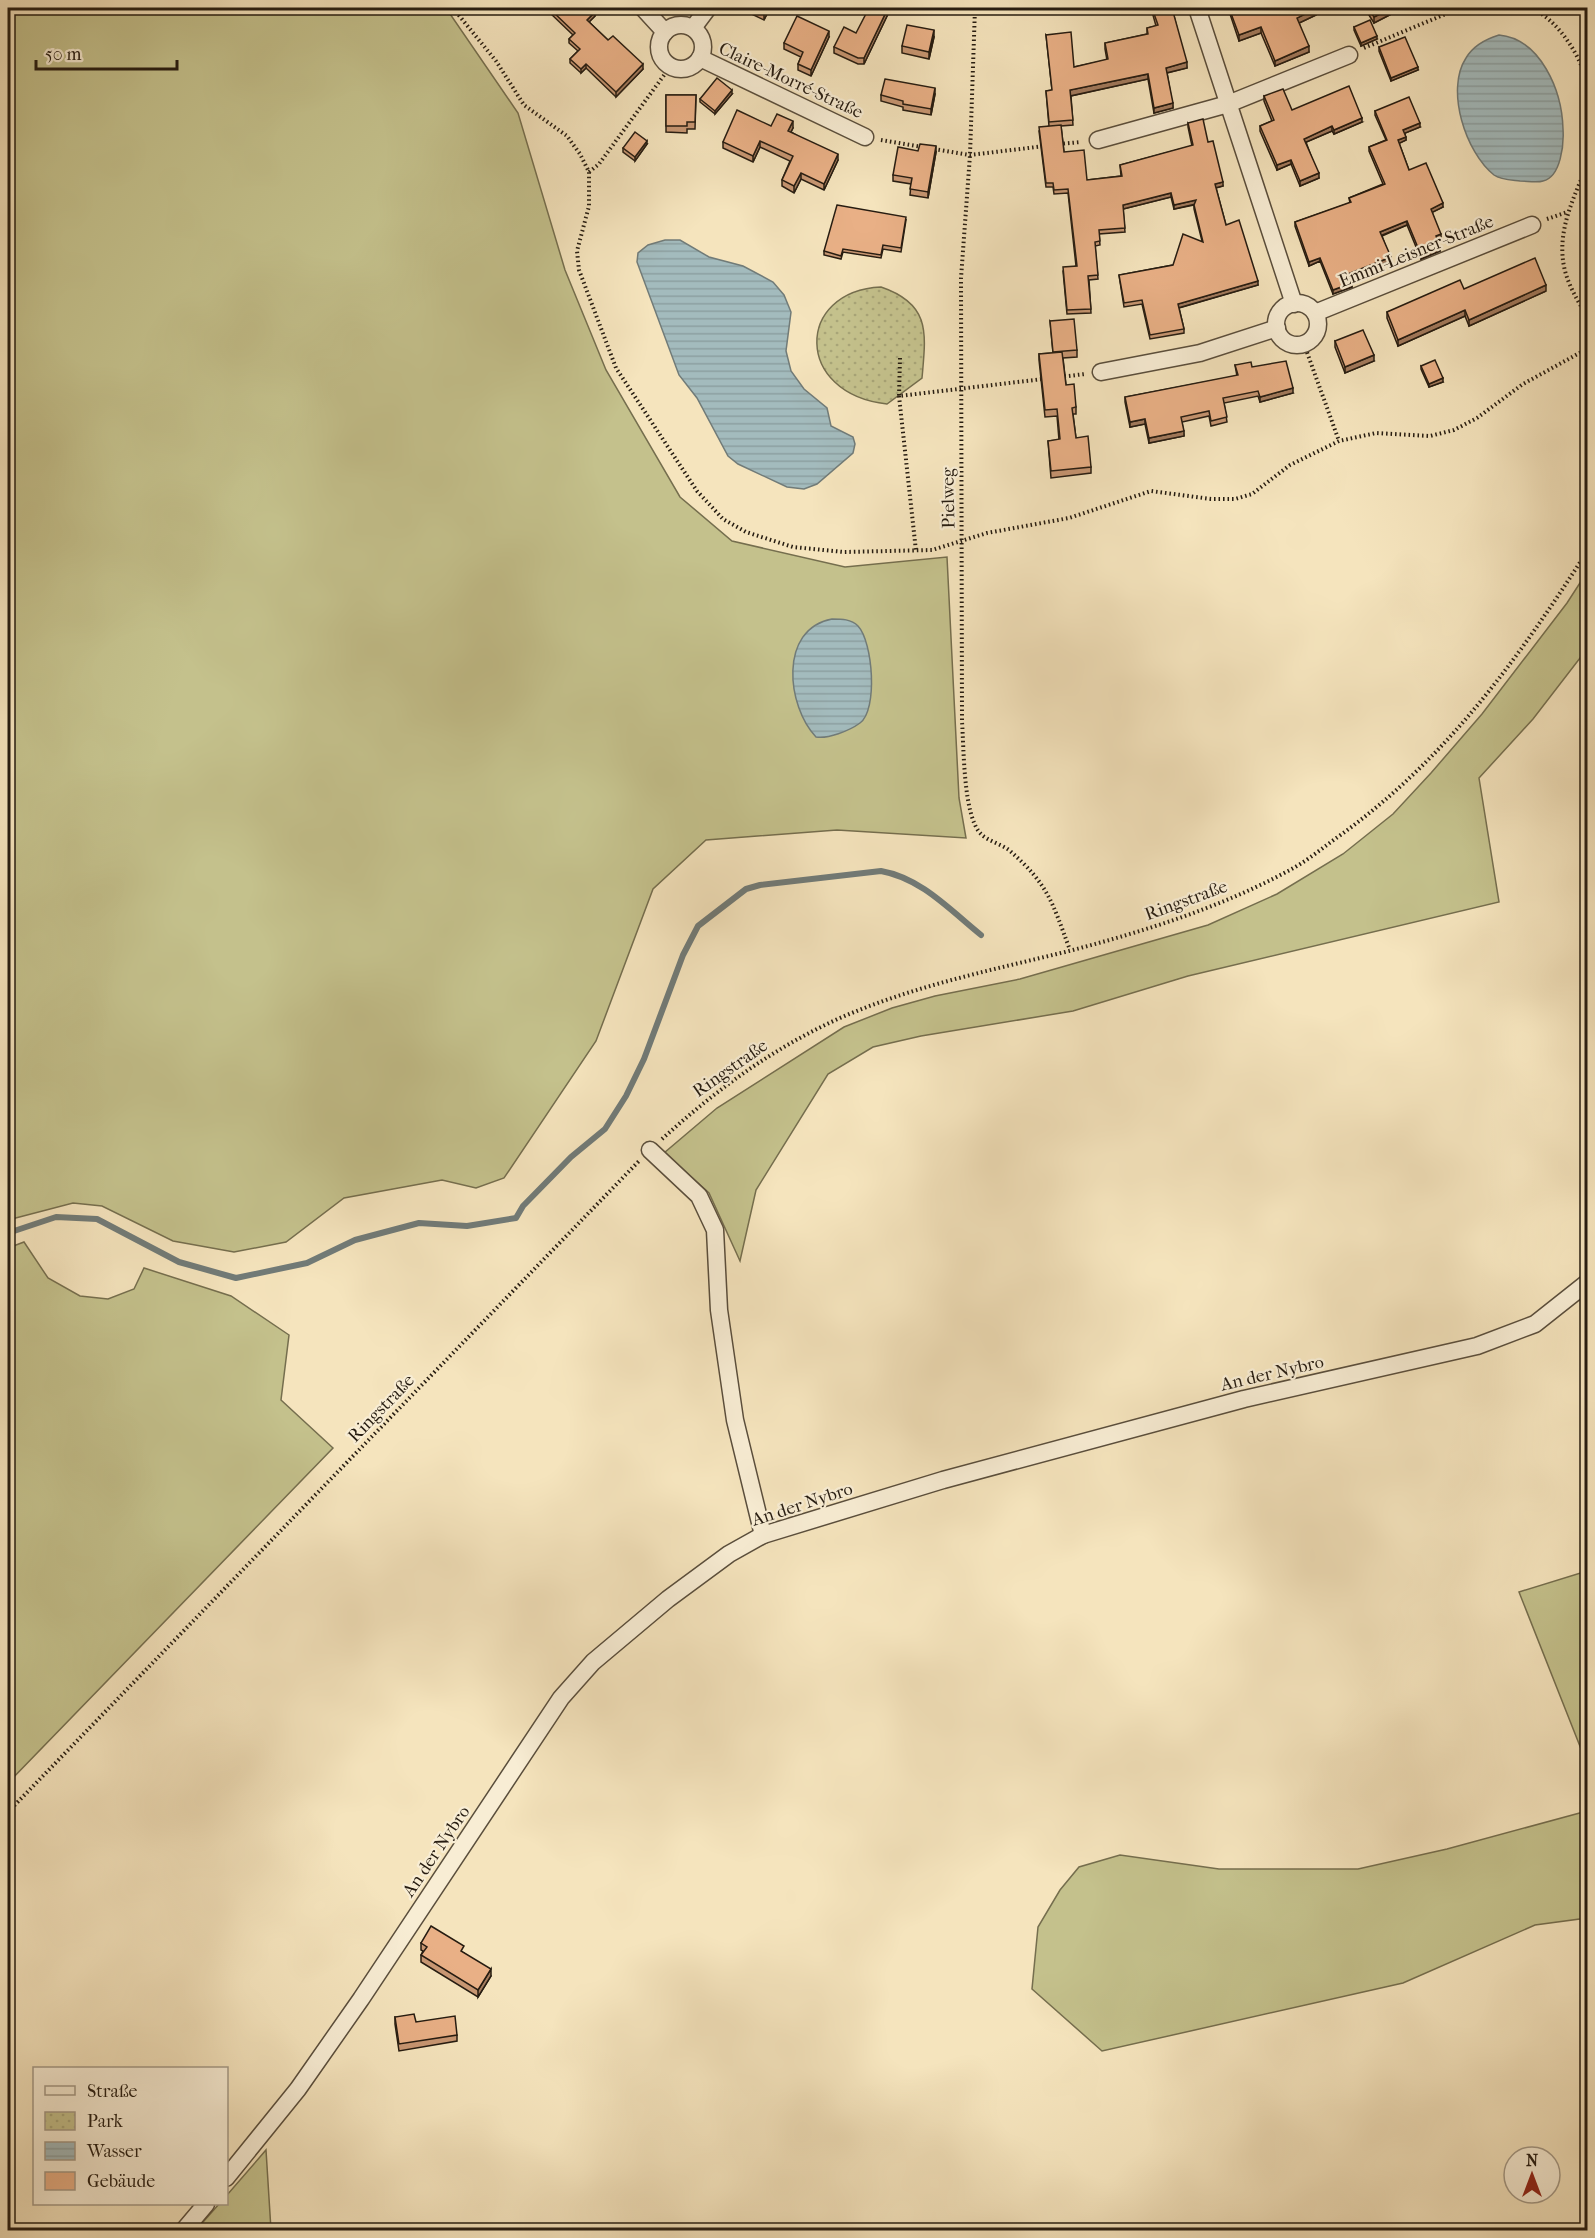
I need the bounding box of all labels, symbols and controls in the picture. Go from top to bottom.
scale bar [36,33,177,71]
street label: Claire-Morré-Straße [715,38,866,123]
text: 50 m [45,44,82,65]
street label: Emmi-Leisner-Straße [1336,211,1497,292]
street label: Pielweg [937,467,960,529]
street label: Ringstraße [1142,876,1230,925]
street label: Ringstraße [689,1035,772,1102]
street label: An der Nybro [1218,1351,1326,1396]
street label: Ringstraße [344,1370,419,1447]
street label: An der Nybro [748,1478,855,1531]
street label: An der Nybro [398,1802,474,1902]
legend [33,2067,228,2205]
text: Straße [87,2081,138,2102]
text: Park [87,2111,124,2132]
text: Wasser [86,2141,142,2162]
north arrow [1502,2145,1562,2205]
text: N [1526,2151,1539,2170]
text: Gebäude [87,2171,155,2192]

